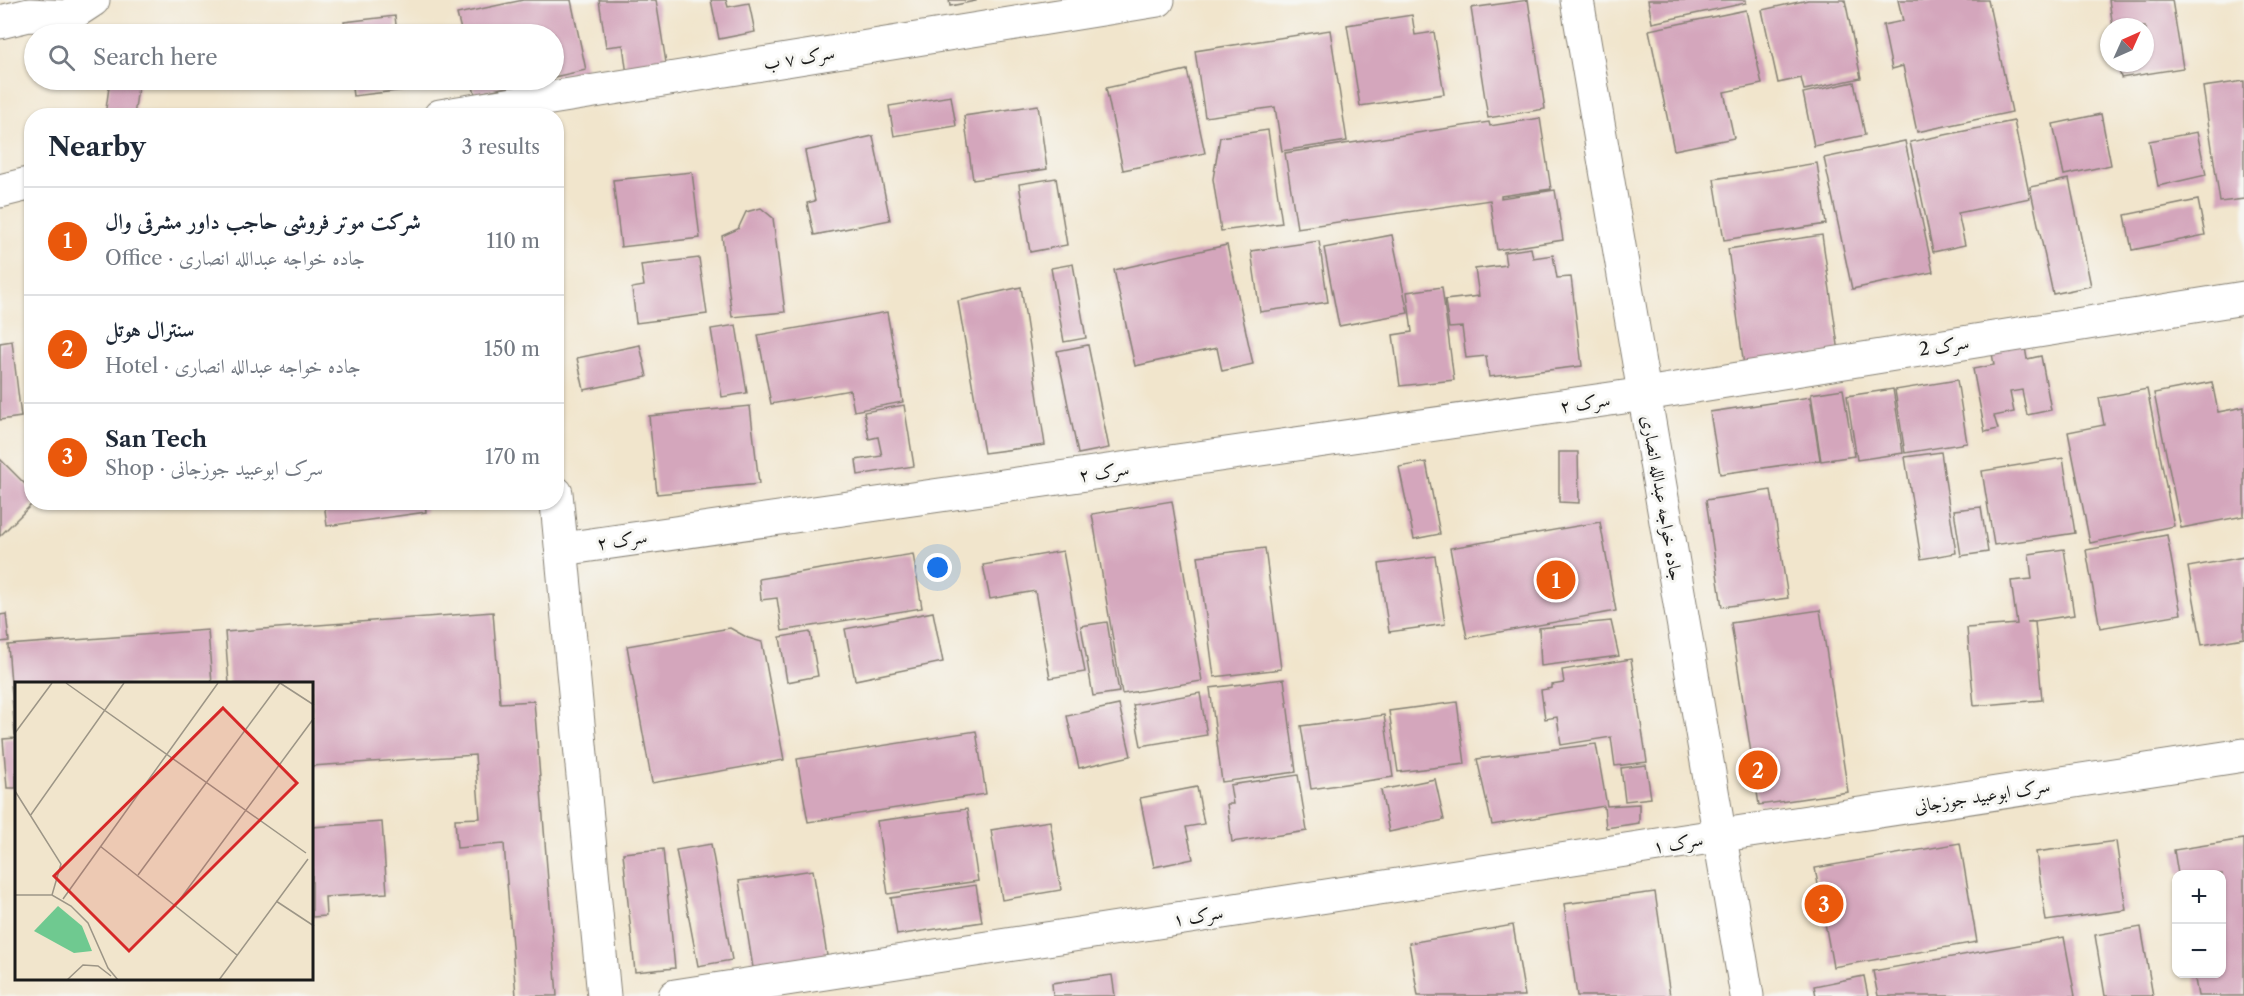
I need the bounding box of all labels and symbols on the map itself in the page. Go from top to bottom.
north arrow [2100,18,2154,72]
street label: سرک ۷ ب [762,42,836,75]
street label: سرک 2 [1917,331,1971,362]
street label: سرک ۲ [1558,389,1612,418]
street label: جاده خواجه عبدالله انصاری [1637,413,1687,583]
street label: سرک ۲ [1077,458,1131,487]
street label: سرک ۲ [595,526,649,555]
your location [923,553,952,582]
pin: 1 [1536,558,1576,602]
inset map [15,682,314,981]
pin: 2 [1738,748,1778,792]
street label: سرک ابوعبید جوزجانی [1912,774,2052,819]
street label: سرک ۱ [1651,828,1705,859]
pin: 3 [1804,882,1844,926]
street label: سرک ۱ [1171,901,1225,932]

